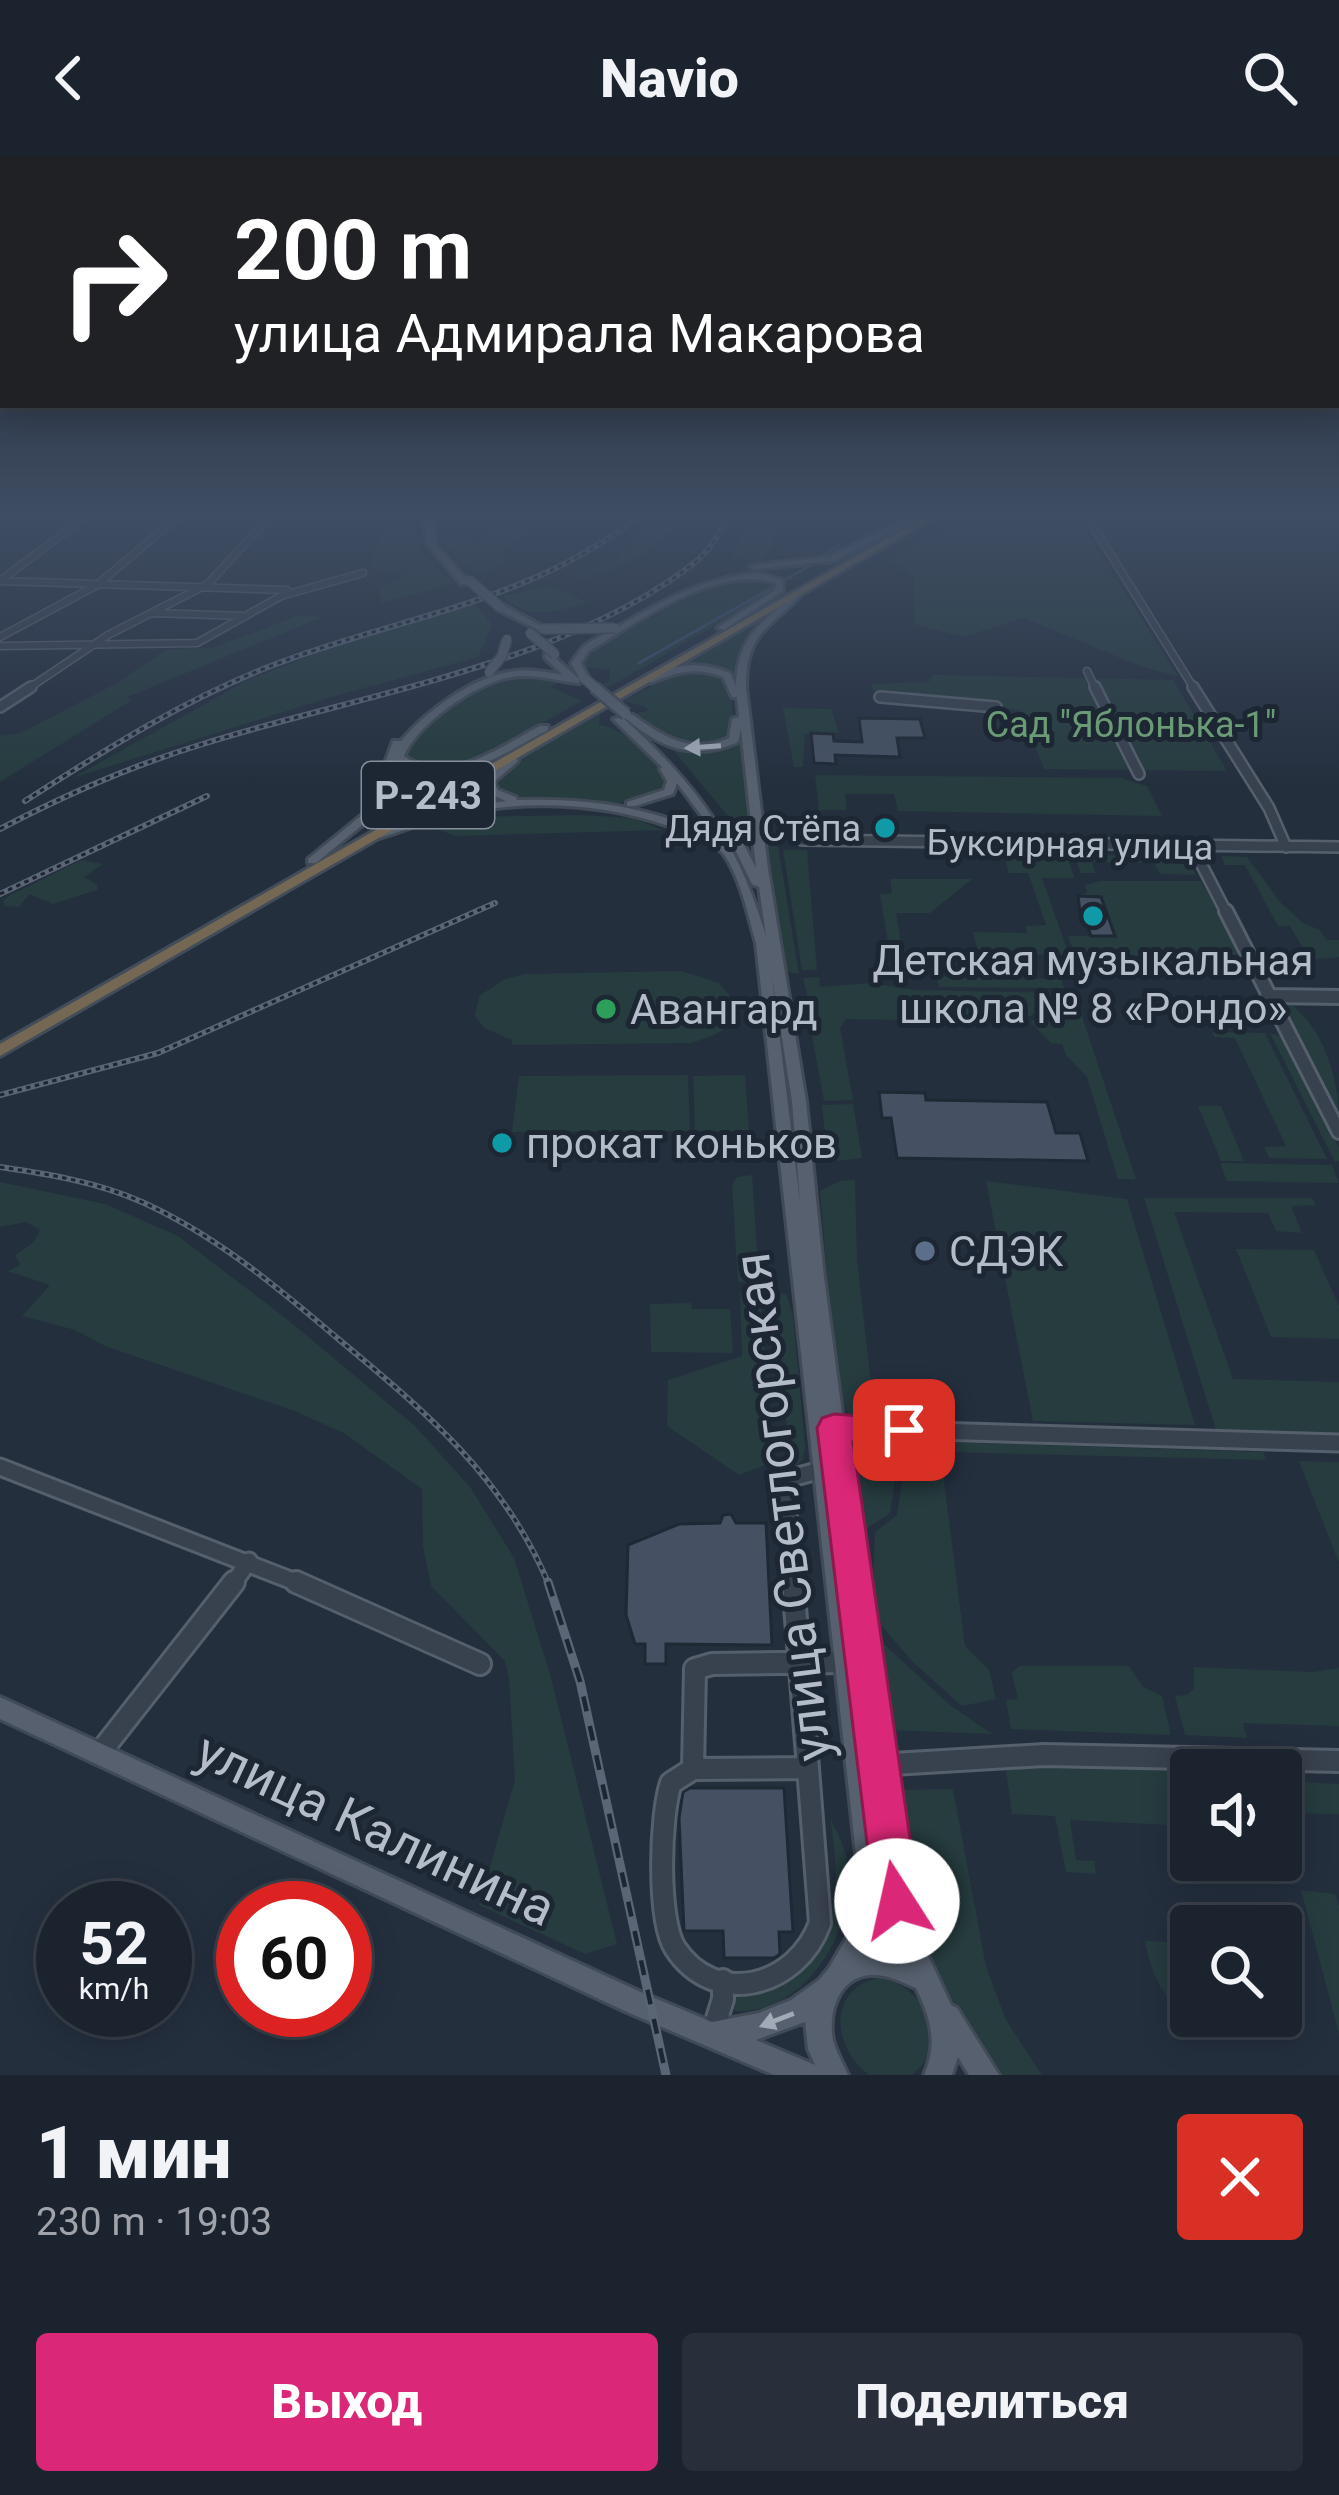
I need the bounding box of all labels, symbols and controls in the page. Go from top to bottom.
icon: back [36,45,102,111]
icon: search [1237,45,1303,111]
text: Navio [600,47,739,110]
text: 200 m [234,201,472,300]
icon: right [36,204,192,360]
text: улица Адмирала Макарова [234,302,925,365]
park label: Сад "Яблонька-1" [986,704,1276,746]
one-way arrow [684,737,722,756]
road number: Р-243 [362,762,494,828]
place label: Дядя Стёпа [665,808,861,850]
marker: Дядя Стёпа [872,815,898,841]
street label: Буксирная улица [926,822,1214,868]
marker: Детская музыкальная школа № 8 «Рондо» [1080,903,1106,929]
place label: Детская музыкальная школа № 8 «Рондо» [873,936,1313,1033]
place label: Авангард [630,985,818,1034]
marker: Авангард [593,996,619,1022]
place label: прокат коньков [526,1119,837,1168]
marker: прокат коньков [489,1130,515,1156]
place label: СДЭК [949,1227,1063,1276]
marker: СДЭК [912,1238,938,1264]
street label: улица Светлогорская [722,1250,843,1764]
pin [853,1379,955,1481]
icon: arrive [871,1397,937,1463]
street label: улица Калинина [187,1721,564,1938]
map controls [1170,1749,1302,2037]
button: sound [1170,1749,1302,1881]
position arrow [834,1838,960,1964]
speed limit sign: 60 [216,1881,372,2037]
button: search [1170,1905,1302,2037]
text: 52 [80,1908,148,1979]
text: km/h [79,1971,149,2006]
one-way arrow [758,2011,794,2030]
text: 1 мин [36,2111,232,2196]
button: close [1177,2114,1303,2240]
text: 230 m · 19:03 [36,2199,272,2245]
button: Выход [36,2333,658,2471]
button: Поделиться [682,2333,1303,2471]

